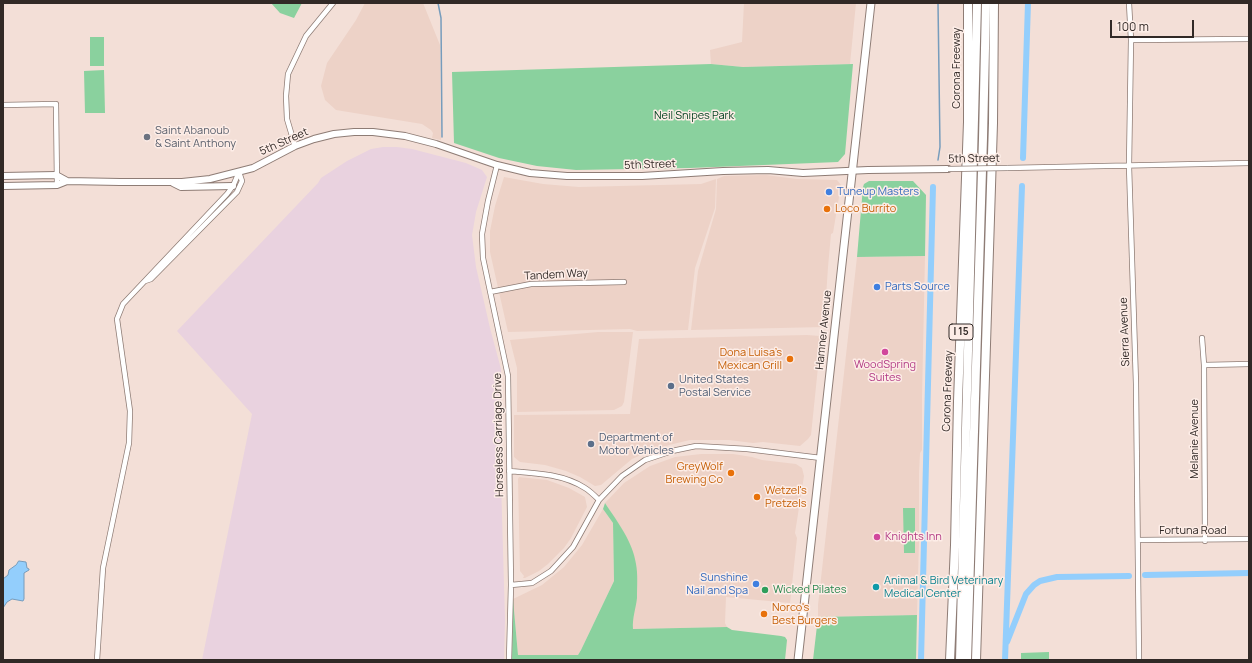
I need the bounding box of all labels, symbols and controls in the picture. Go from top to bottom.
scale bar [1112,12,1196,38]
text: 100 m [1117,18,1149,35]
street label: Corona Freeway [950,27,964,109]
park label: Neil Snipes Park [654,109,734,123]
place label: Saint Abanoub & Saint Anthony [155,124,236,150]
street label: 5th Street [258,125,310,159]
marker: Saint Abanoub & Saint Anthony [142,132,152,142]
street label: 5th Street [948,152,1000,166]
street label: 5th Street [624,158,676,172]
place label: Tuneup Masters [837,185,919,199]
marker: Tuneup Masters [824,187,834,197]
place label: Loco Burrito [835,202,896,216]
marker: Loco Burrito [822,204,832,214]
street label: Tandem Way [524,267,588,283]
place label: Parts Source [885,280,950,294]
marker: Parts Source [872,282,882,292]
street label: Hamner Avenue [813,290,835,370]
street label: Sierra Avenue [1117,297,1133,367]
road number: I 15 [949,324,973,340]
place label: Dona Luisa’s Mexican Grill [718,346,782,372]
marker: WoodSpring Suites [880,347,890,357]
street label: Corona Freeway [940,350,956,432]
marker: Dona Luisa’s Mexican Grill [785,354,795,364]
place label: WoodSpring Suites [854,358,916,384]
street label: Horseless Carriage Drive [491,373,507,497]
place label: United States Postal Service [679,373,751,399]
marker: United States Postal Service [666,381,676,391]
street label: Melanie Avenue [1188,399,1202,479]
place label: Department of Motor Vehicles [599,431,674,457]
marker: Department of Motor Vehicles [586,439,596,449]
place label: GreyWolf Brewing Co [666,460,723,486]
marker: GreyWolf Brewing Co [726,468,736,478]
place label: Wetzel's Pretzels [765,484,807,510]
marker: Wetzel's Pretzels [752,492,762,502]
street label: Fortuna Road [1159,524,1227,538]
place label: Knights Inn [885,530,942,544]
marker: Knights Inn [872,532,882,542]
place label: Sunshine Nail and Spa [686,571,748,597]
place label: Animal & Bird Veterinary Medical Center [884,574,1003,600]
marker: Sunshine Nail and Spa [751,579,761,589]
marker: Animal & Bird Veterinary Medical Center [871,582,881,592]
place label: Wicked Pilates [773,583,847,597]
marker: Wicked Pilates [760,585,770,595]
place label: Norco's Best Burgers [772,601,837,627]
marker: Norco's Best Burgers [759,609,769,619]

